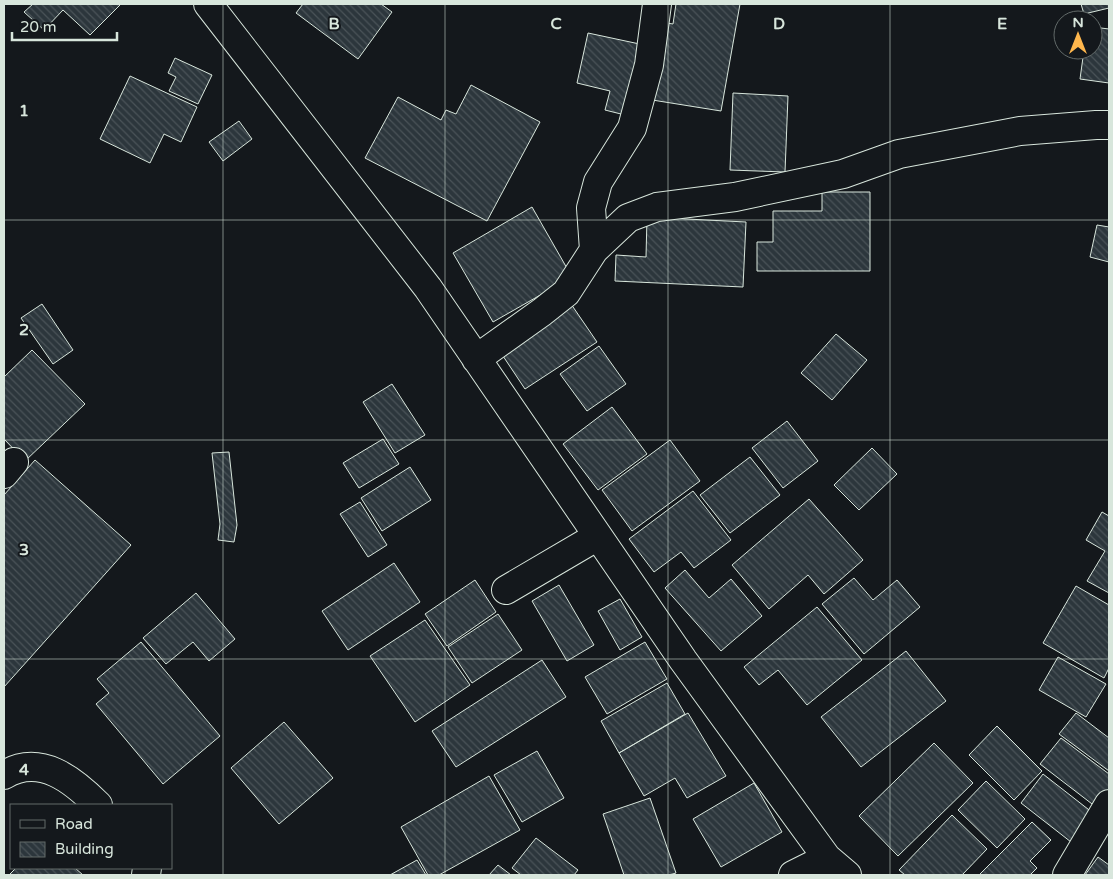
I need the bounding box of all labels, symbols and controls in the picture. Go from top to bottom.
scale bar [12,10,118,42]
north arrow [1053,10,1103,60]
text: B [328,14,340,34]
text: C [550,14,562,34]
text: D [773,14,785,34]
text: E [997,14,1007,34]
text: N [1072,14,1084,31]
text: 20 m [20,18,57,36]
text: 1 [19,101,29,121]
text: 2 [19,320,29,340]
text: 3 [19,540,29,560]
text: 4 [19,760,29,780]
legend [10,804,172,869]
text: Road [55,815,93,833]
text: Building [55,840,114,858]

